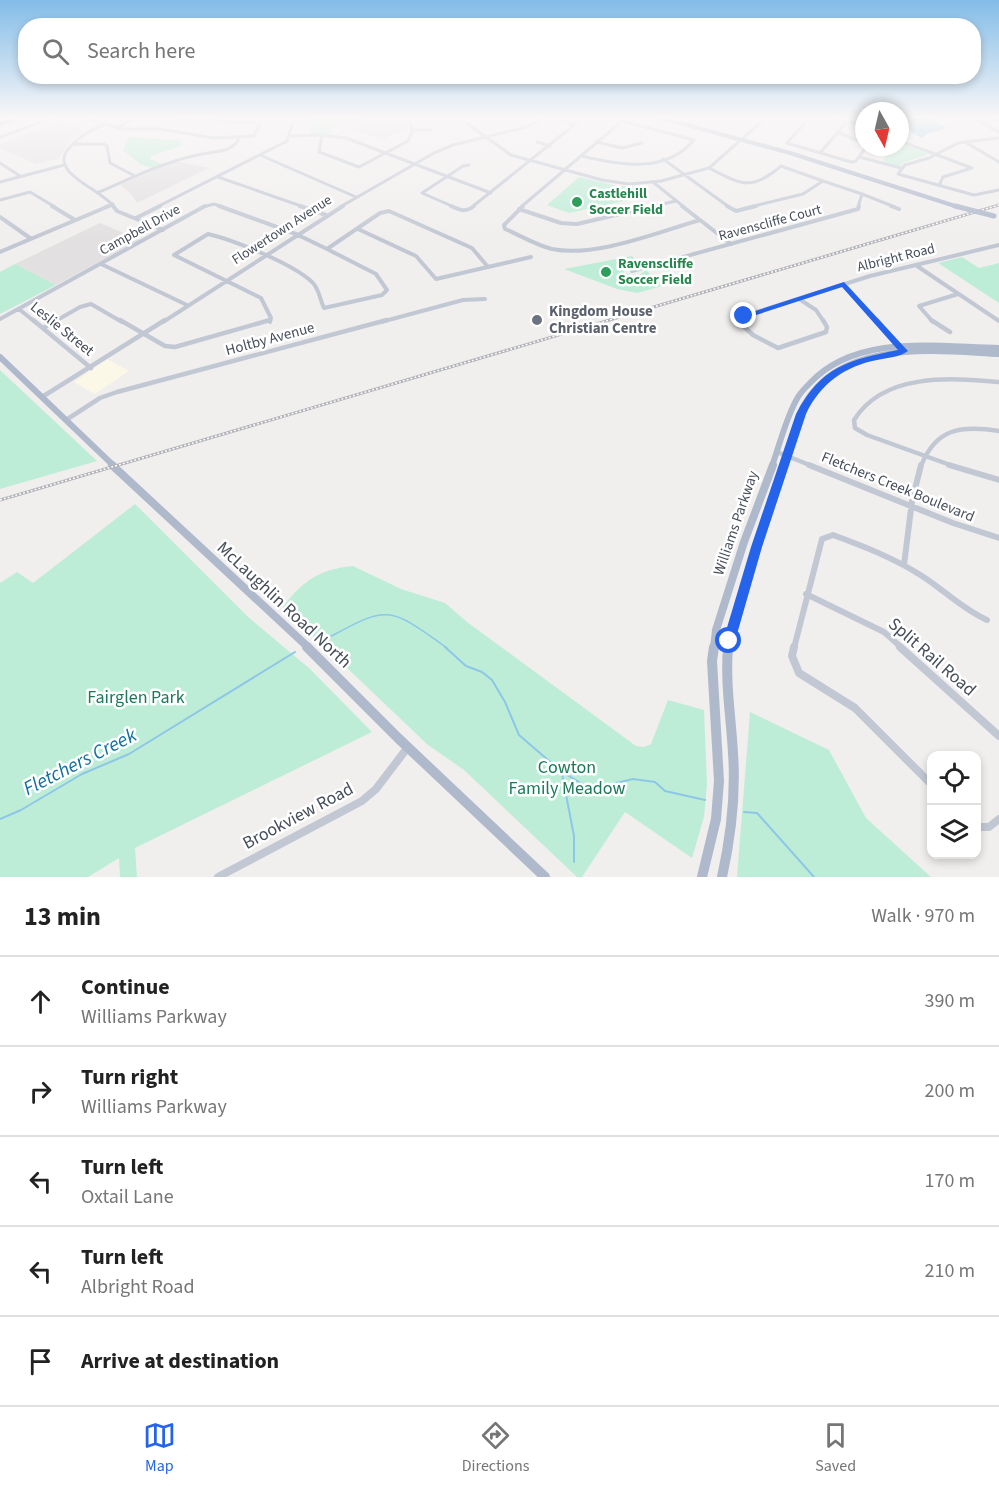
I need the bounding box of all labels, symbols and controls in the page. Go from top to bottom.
search box [18,18,981,84]
icon: search [39,35,72,68]
text: Search here [87,35,195,67]
north arrow [855,102,909,156]
place label: Castlehill Soccer Field [589,184,663,220]
street label: Flowertown Avenue [228,190,336,270]
marker: Castlehill Soccer Field [570,195,584,209]
street label: Campbell Drive [96,200,184,260]
street label: Ravenscliffe Court [716,200,824,246]
street label: Albright Road [855,239,937,277]
place label: Ravenscliffe Soccer Field [618,254,693,290]
marker: Ravenscliffe Soccer Field [599,265,613,279]
street label: Leslie Street [26,297,98,361]
place label: Kingdom House Christian Centre [549,301,657,339]
route end [730,302,756,328]
marker: Kingdom House Christian Centre [530,313,544,327]
street label: Holtby Avenue [223,317,317,361]
street label: Fletchers Creek Boulevard [818,447,978,527]
street label: Williams Parkway [708,468,764,578]
street label: McLaughlin Road North [211,536,357,674]
street label: Split Rail Road [883,612,981,702]
route start [715,627,741,653]
park label: Fairglen Park [87,685,185,710]
water label: Fletchers Creek [18,721,142,803]
map controls [927,751,981,859]
button: locate [927,751,981,805]
park label: Cowton Family Meadow [509,755,625,801]
street label: Brookview Road [238,776,358,856]
button: layers [927,805,981,859]
text: 13 min [24,898,101,935]
text: Walk · 970 m [871,902,975,930]
text: Continue [81,971,170,1003]
icon: ahead [24,985,57,1018]
text: 390 m [925,987,975,1015]
text: Williams Parkway [81,1003,227,1031]
text: Turn right [81,1061,178,1093]
icon: right [24,1075,57,1108]
text: 200 m [925,1077,975,1105]
text: Williams Parkway [81,1093,227,1121]
text: Turn left [81,1151,163,1183]
icon: left [24,1165,57,1198]
text: 170 m [925,1167,975,1195]
text: Oxtail Lane [81,1183,174,1211]
text: Turn left [81,1241,163,1273]
icon: left [24,1255,57,1288]
text: 210 m [925,1257,975,1285]
text: Albright Road [81,1273,195,1301]
icon: arrive [24,1345,57,1378]
text: Arrive at destination [81,1345,279,1377]
tab: Map [143,1419,176,1477]
tab: Directions [462,1419,529,1477]
tab: Saved [815,1419,856,1477]

